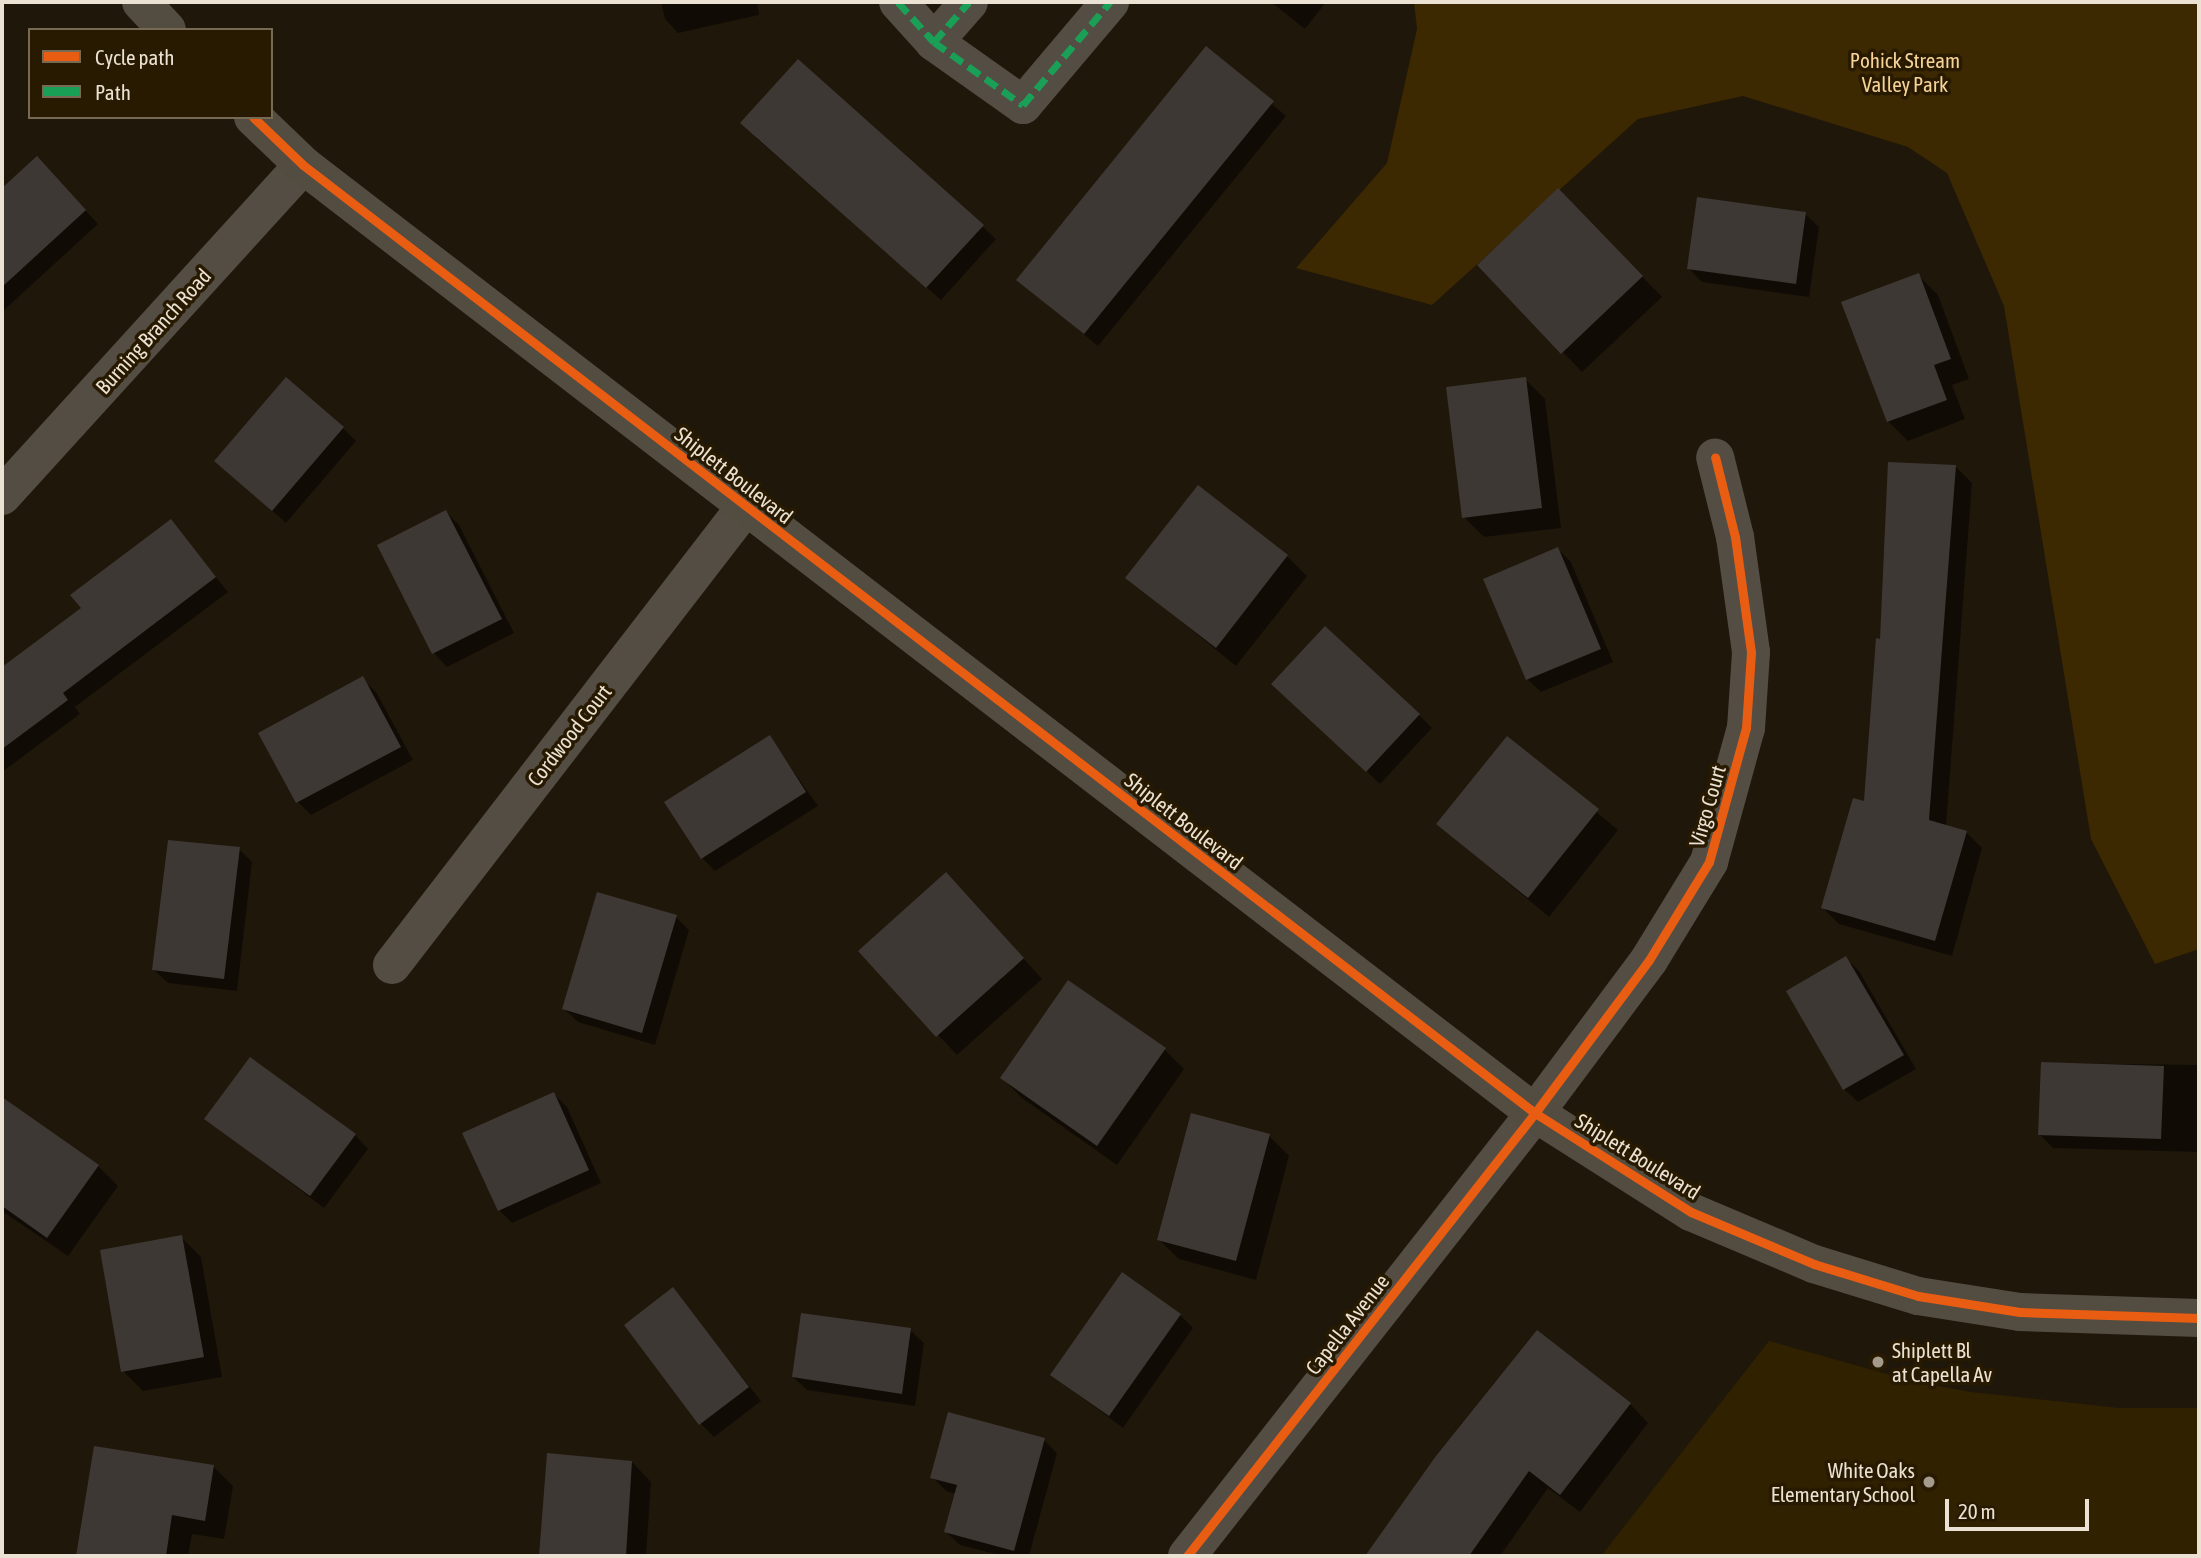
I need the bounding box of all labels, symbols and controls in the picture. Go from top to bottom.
legend [28,28,273,119]
text: Cycle path [95,45,174,69]
park label: Pohick Stream Valley Park [1850,47,1960,97]
text: Path [95,80,131,104]
street label: Burning Branch Road [90,263,216,399]
street label: Shiplett Boulevard [670,421,798,529]
street label: Cordwood Court [522,679,616,791]
street label: Virgo Court [1683,762,1731,850]
street label: Shiplett Boulevard [1120,767,1248,875]
street label: Shiplett Boulevard [1571,1108,1705,1204]
street label: Capella Avenue [1300,1269,1394,1379]
place label: Shiplett Bl at Capella Av [1892,1337,1992,1387]
marker: Shiplett Bl at Capella Av [1870,1354,1886,1370]
place label: White Oaks Elementary School [1771,1457,1915,1507]
marker: White Oaks Elementary School [1921,1474,1937,1490]
scale bar [1949,1484,2092,1528]
text: 20 m [1958,1499,1996,1523]

